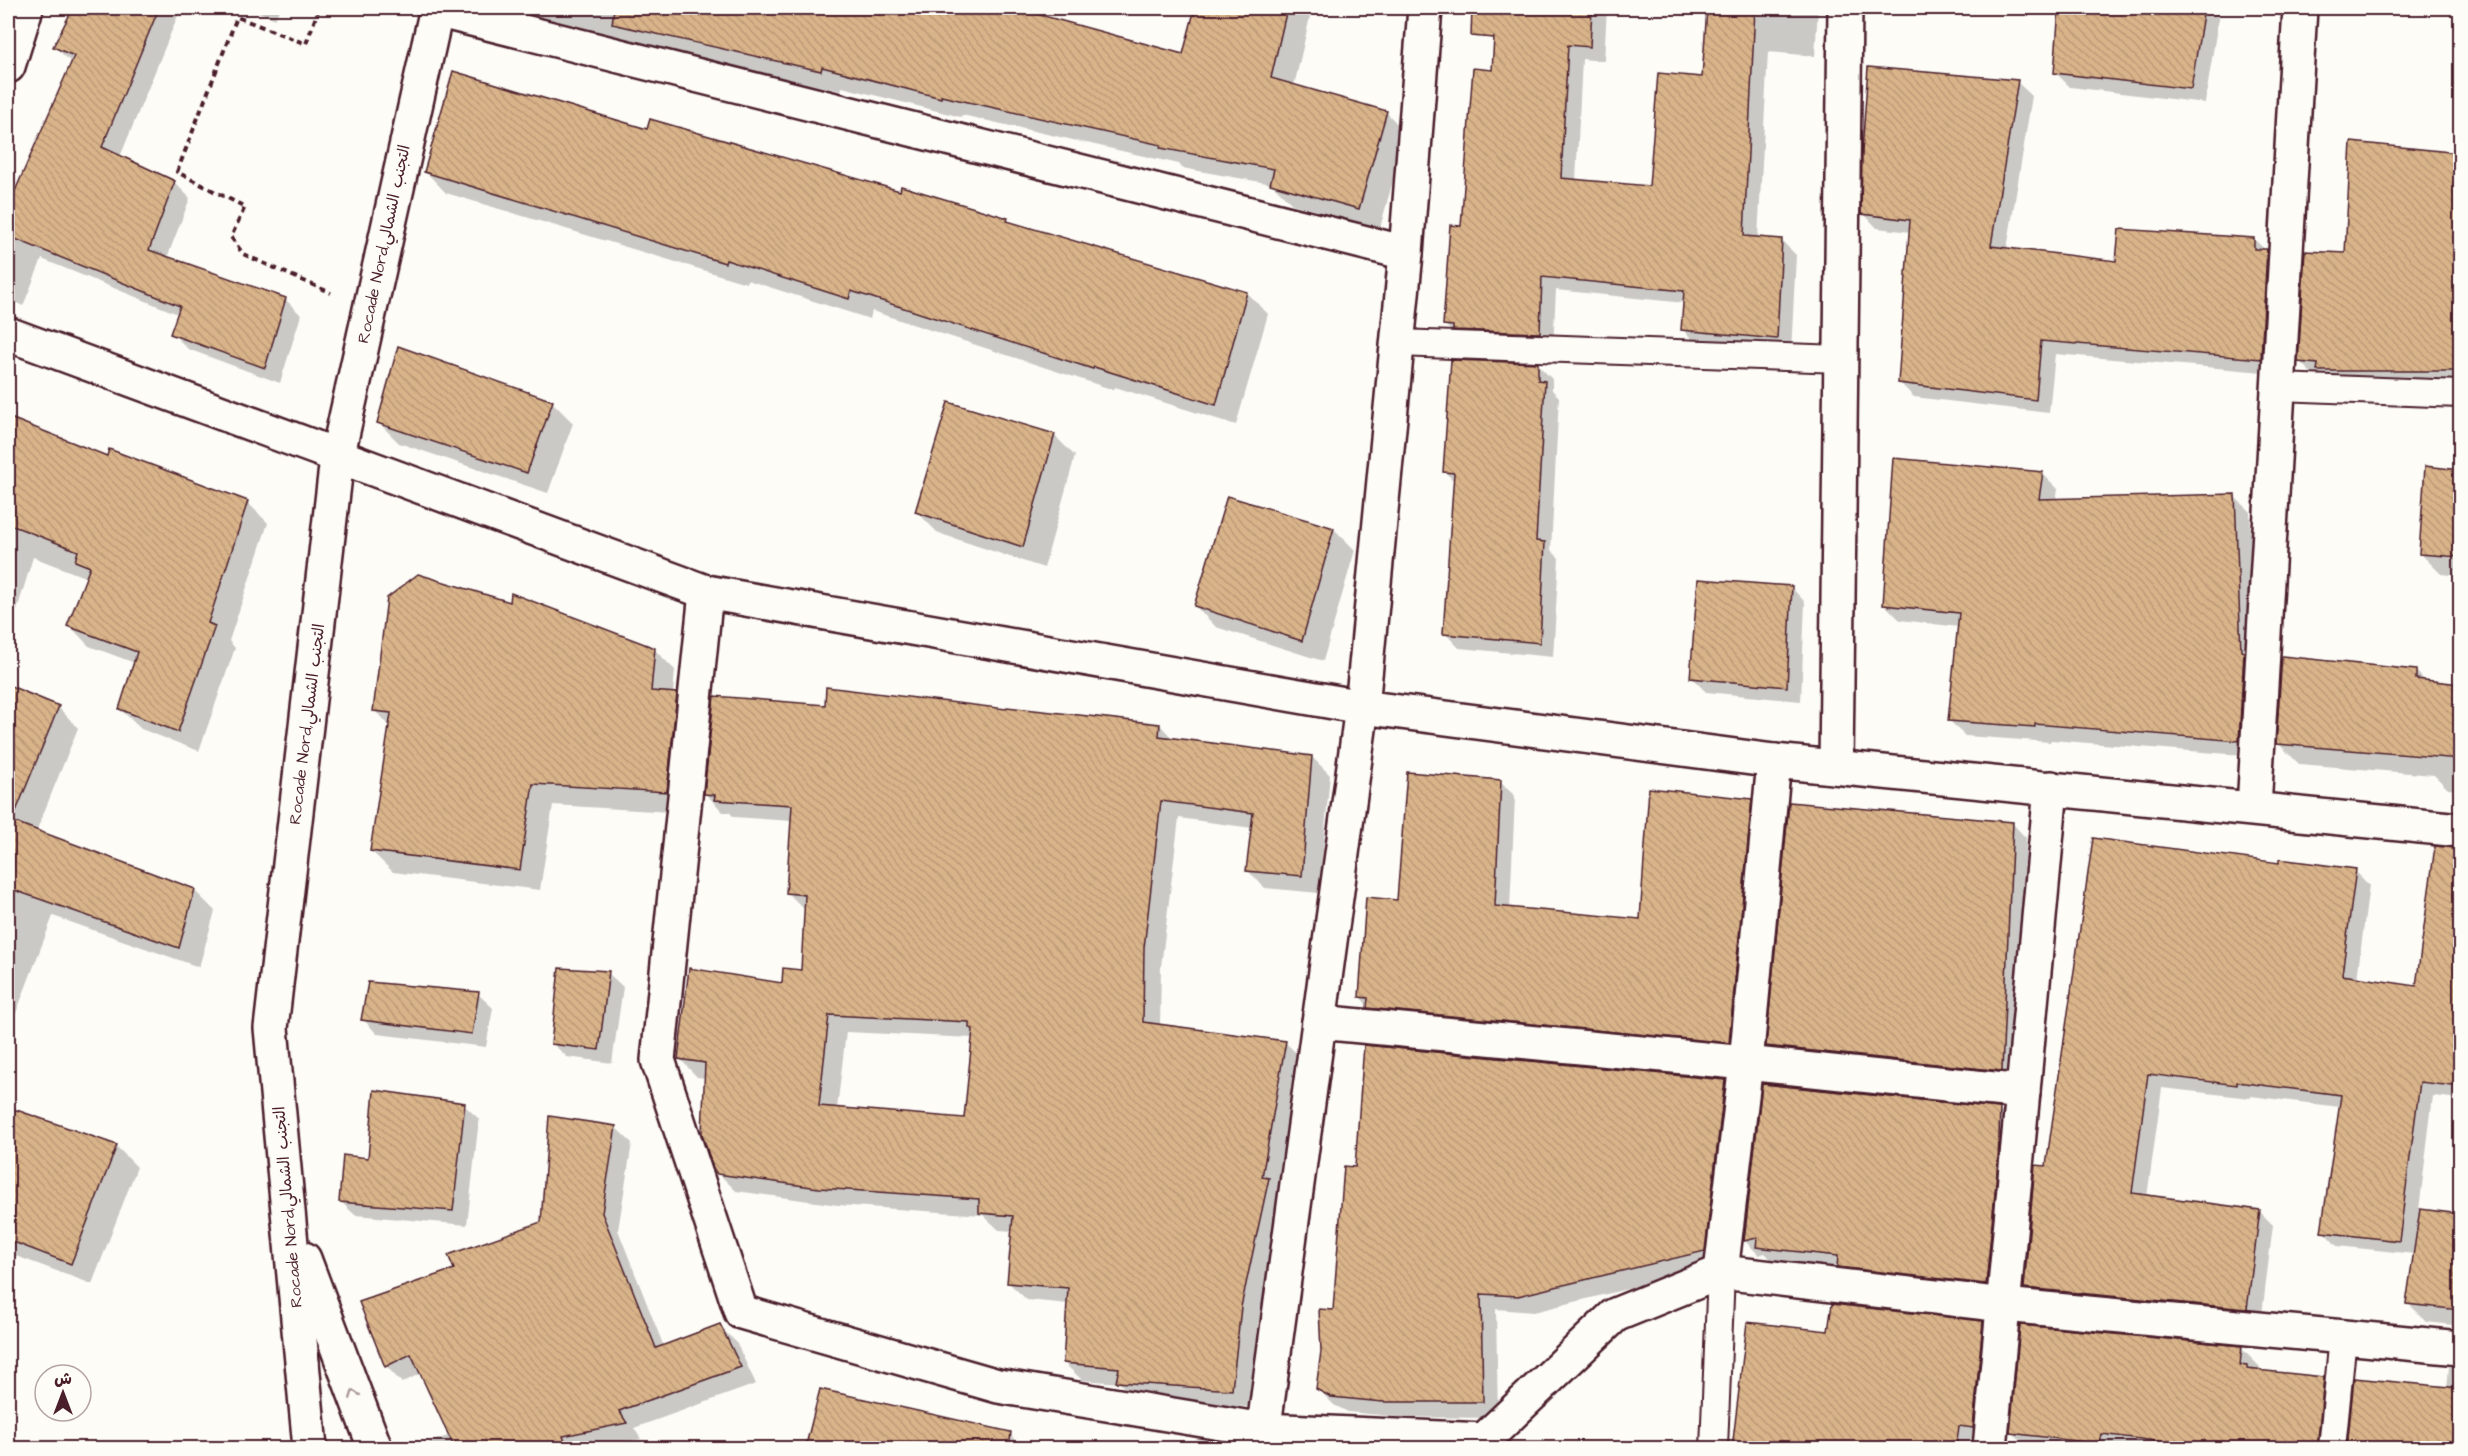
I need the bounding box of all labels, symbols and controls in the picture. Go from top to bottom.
street label: Rocade Nord,التجنب الشمالي [352,143,419,346]
street label: Rocade Nord,التجنب الشمالي [284,622,333,826]
street label: Rocade Nord,التجنب الشمالي [268,1105,311,1309]
north arrow [33,1363,93,1423]
text: ش [54,1368,72,1390]
one-way arrow [349,1389,362,1400]

